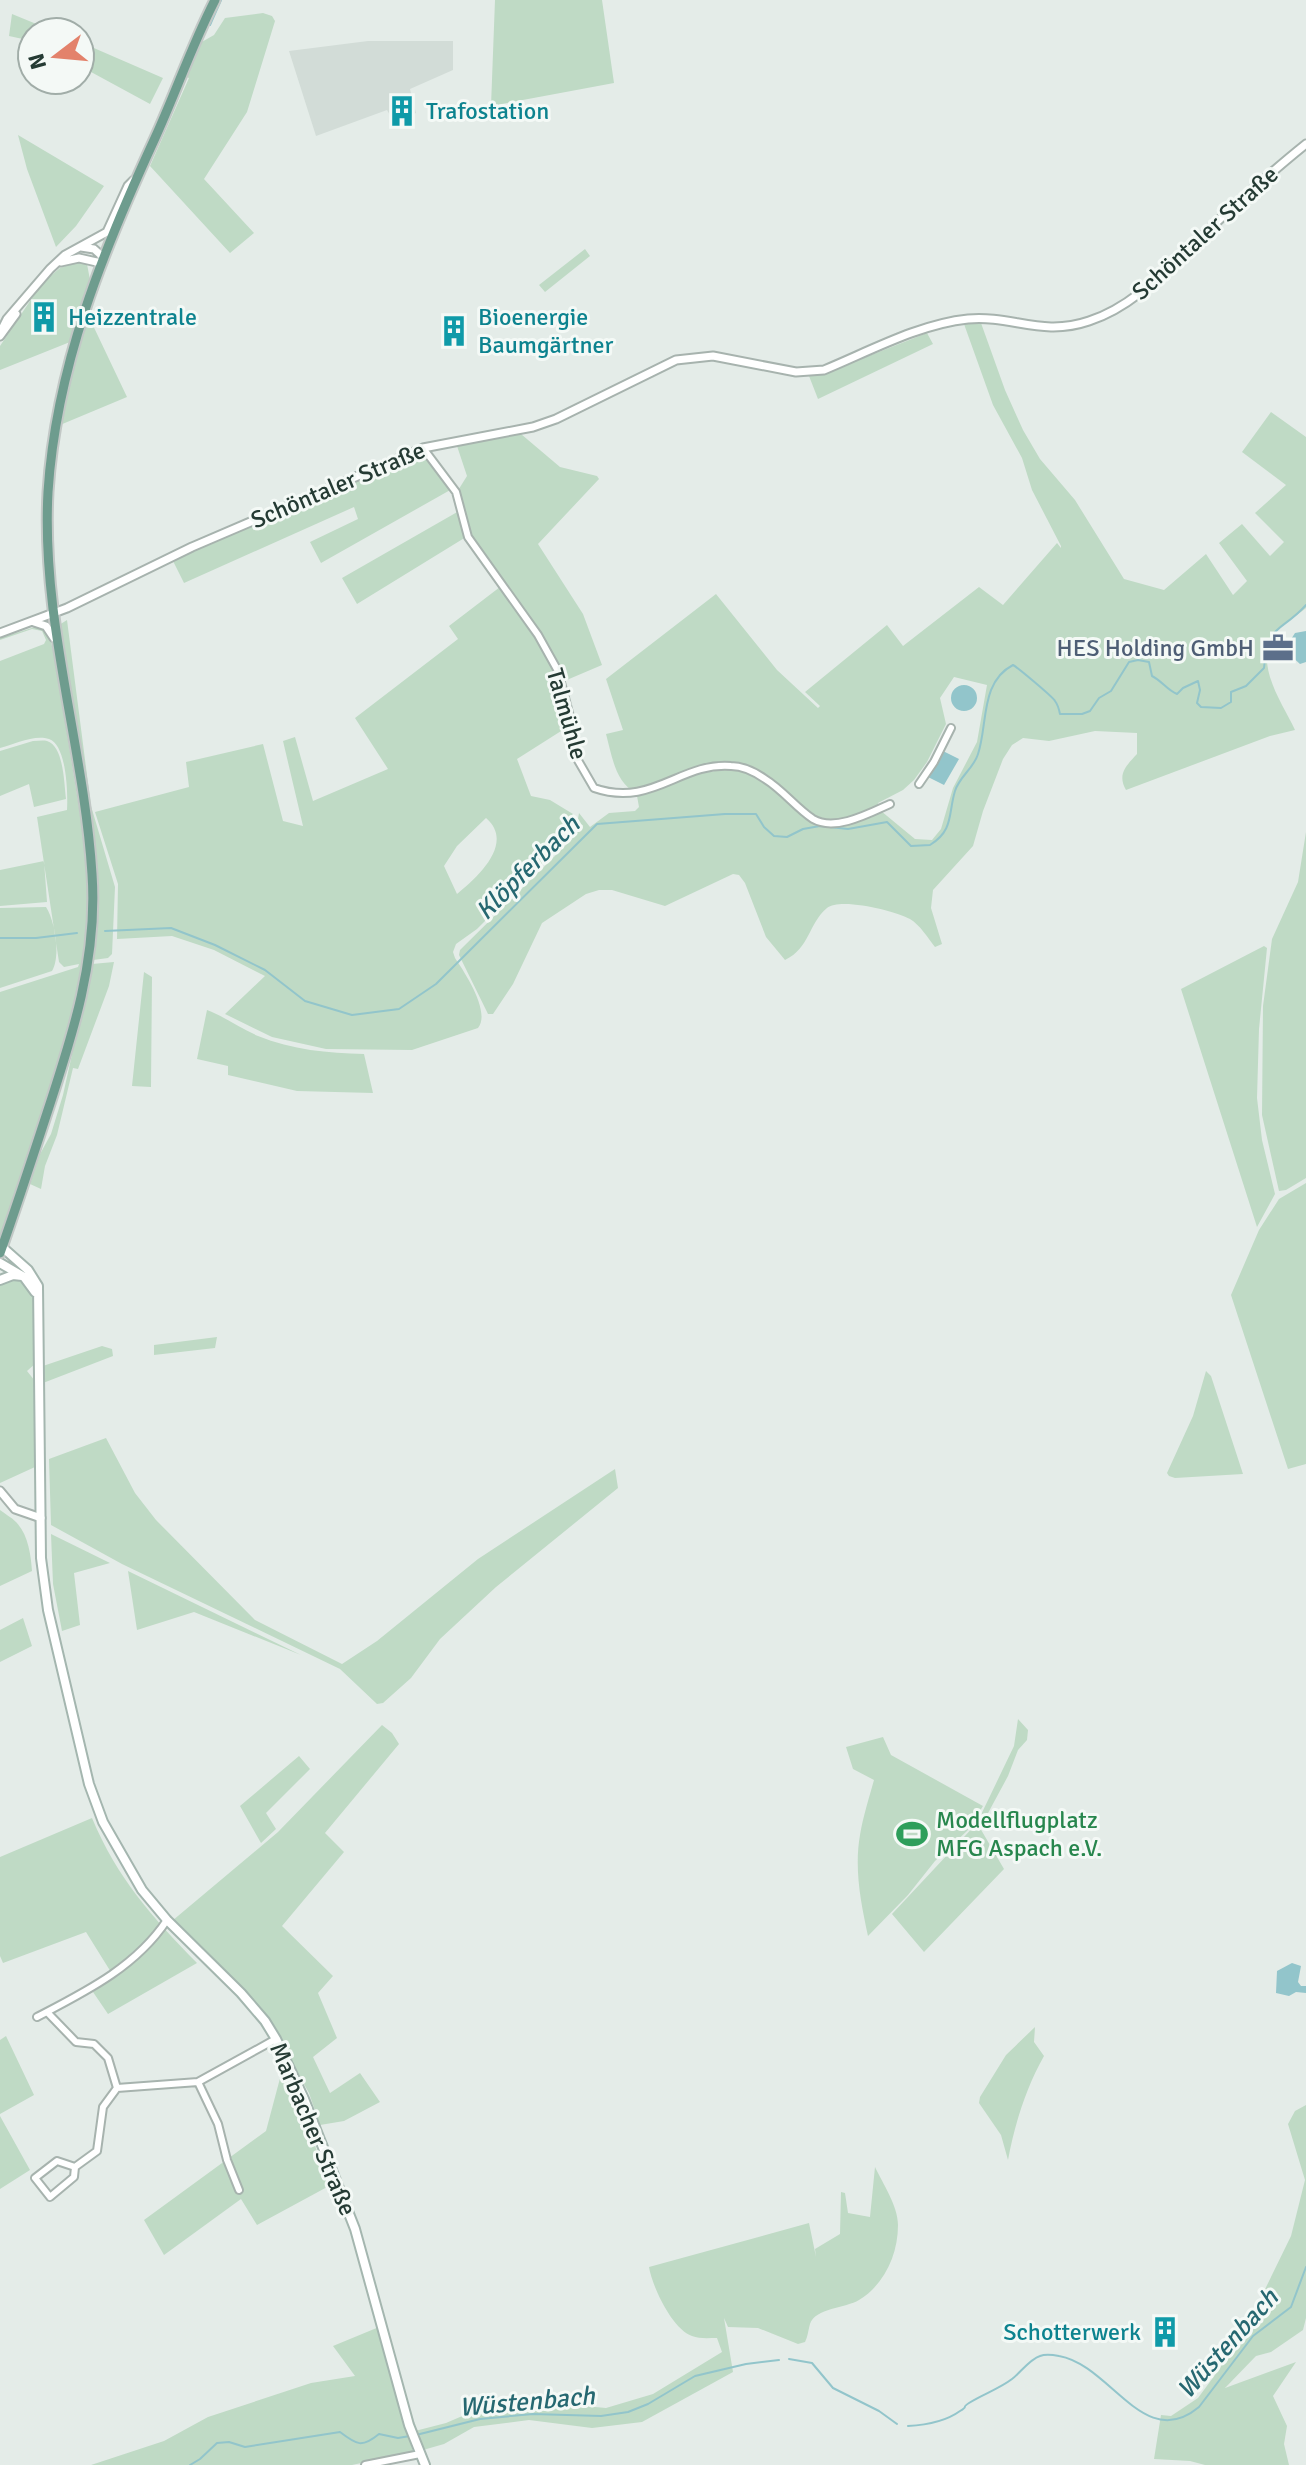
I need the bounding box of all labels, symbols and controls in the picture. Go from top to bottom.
north arrow [16,16,96,96]
text: N [22,50,52,72]
building icon: Trafostation [385,94,419,128]
place label: Trafostation [426,96,549,126]
street label: Schöntaler Straße [1126,159,1284,307]
building icon: Heizzentrale [27,300,61,334]
place label: Heizzentrale [68,302,197,332]
place label: Bioenergie Baumgärtner [478,302,614,360]
building icon: Bioenergie Baumgärtner [437,314,471,348]
street label: Schöntaler Straße [246,435,430,535]
office icon: HES Holding GmbH [1261,631,1295,665]
place label: HES Holding GmbH [1056,633,1254,663]
street label: Talmühle [540,665,594,763]
water label: Klöpferbach [469,809,587,927]
place label: Modellflugplatz MFG Aspach e.V. [936,1805,1102,1863]
sports icon: Modellflugplatz MFG Aspach e.V. [895,1817,929,1851]
street label: Marbacher Straße [263,2038,363,2220]
water label: Wüstenbach [1171,2282,1286,2405]
building icon: Schotterwerk [1148,2315,1182,2349]
place label: Schotterwerk [1003,2317,1141,2347]
water label: Wüstenbach [458,2380,597,2424]

